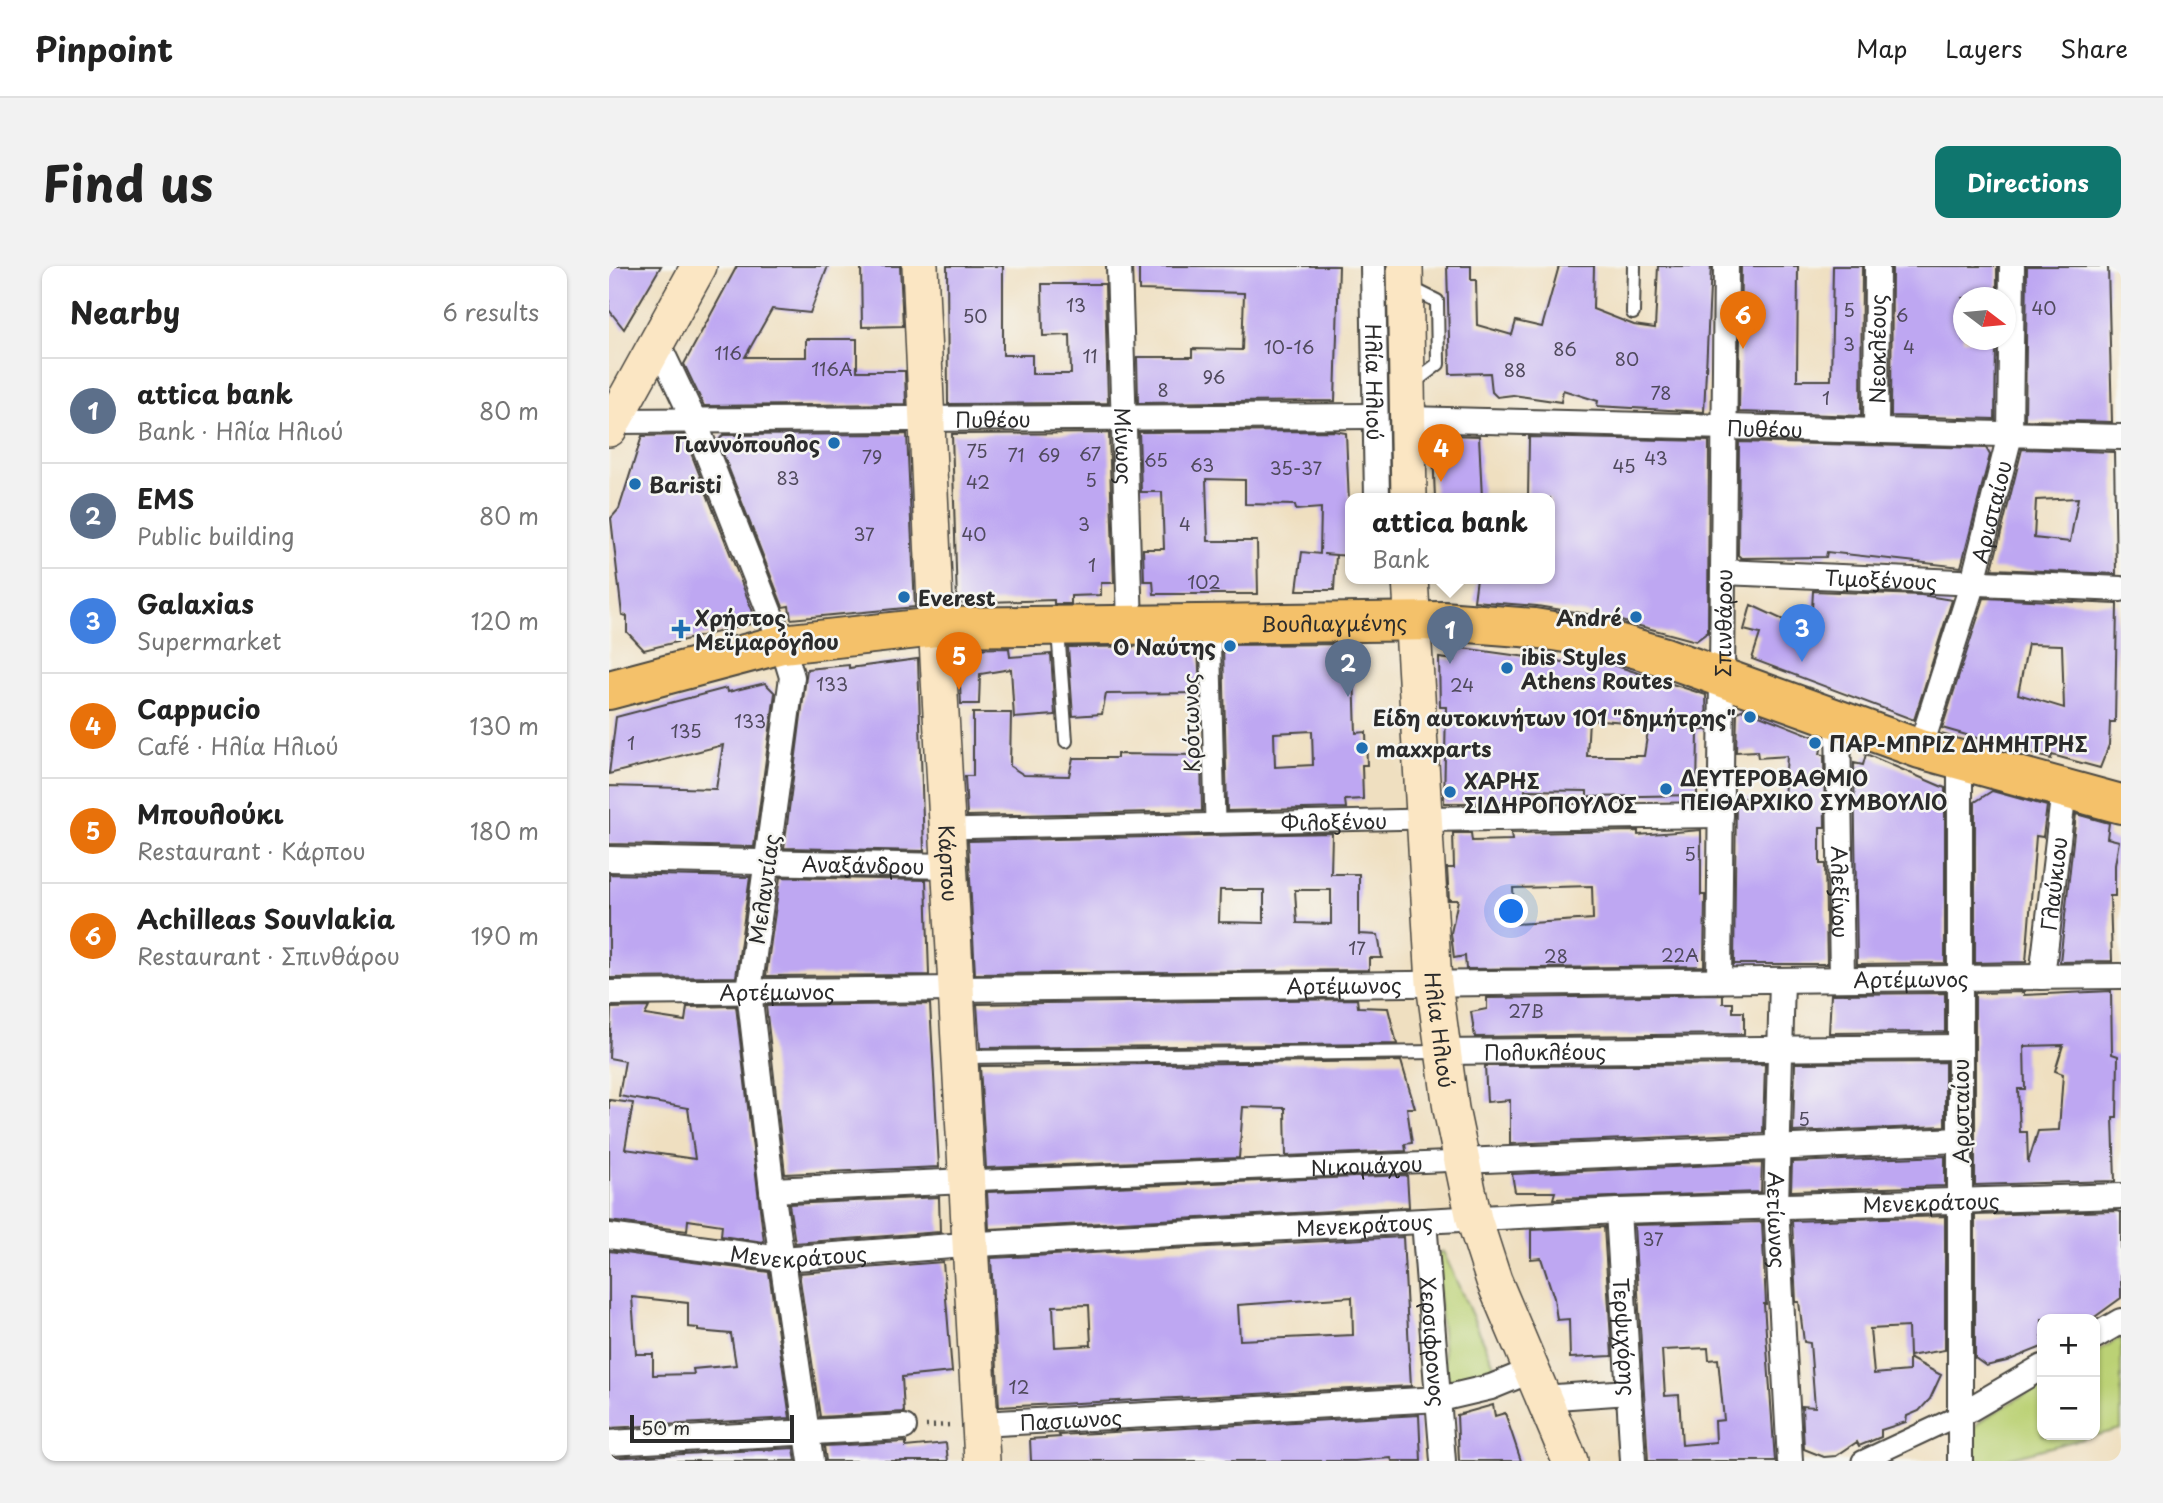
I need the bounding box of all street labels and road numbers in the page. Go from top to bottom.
street label: Νεοκλέους [1860,294,1893,404]
street label: Ηλία Ηλιού [1358,323,1392,441]
street label: Πυθέου [955,402,1031,435]
street label: Μίνωος [1107,407,1142,485]
street label: Πυθέου [1727,411,1803,445]
street label: Αρισταίου [1962,457,2019,566]
street label: Τιμοξένους [1824,560,1938,597]
street label: Σπινθάρου [1706,569,1739,677]
street label: Βουλιαγμένης [1260,605,1408,639]
street label: Κρότωνος [1173,673,1207,773]
street label: Φιλοξένου [1280,804,1387,838]
street label: Κάρπου [931,824,967,903]
street label: Μελαντίας [739,832,787,946]
street label: Γλαύκιου [2032,835,2074,932]
street label: Αλεξίνου [1824,846,1857,938]
street label: Αναξάνδρου [801,847,925,881]
street label: Αρτέμωνος [1853,962,1969,995]
street label: Αρτέμωνος [1286,968,1402,1001]
street label: Ηλία Ηλιού [1417,971,1464,1090]
street label: Αρτέμωνος [719,974,835,1008]
street label: Πολυκλέους [1484,1034,1606,1068]
street label: Αρισταίου [1944,1059,1976,1163]
street label: Νικομάχου [1310,1147,1423,1183]
street label: Αετίωνος [1760,1171,1795,1269]
street label: Μενεκράτους [1862,1184,2000,1220]
street label: Μενεκράτους [1295,1205,1434,1244]
street label: Μενεκράτους [728,1236,868,1275]
street label: Χερσιφρονος [1412,1275,1455,1408]
street label: Τερψιχόρης [1606,1277,1645,1397]
street label: Πασιωνος [1019,1400,1123,1438]

